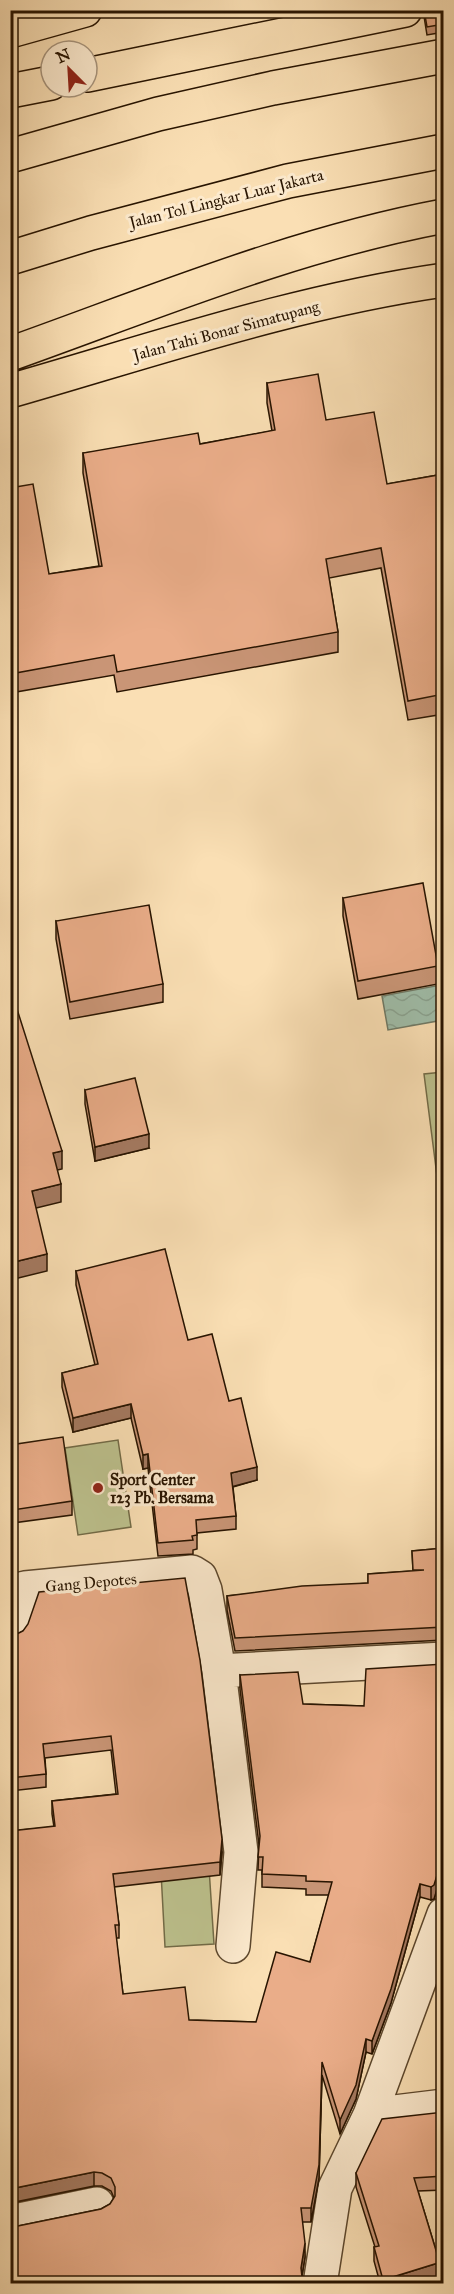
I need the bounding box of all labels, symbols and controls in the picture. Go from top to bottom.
north arrow [39,39,99,99]
text: N [53,44,74,67]
street label: Jalan Tol Lingkar Luar Jakarta [125,165,326,233]
street label: Jalan Tahi Bonar Simatupang [129,296,322,366]
place label: Sport Center 123 Pb. Bersama [110,1470,215,1508]
marker: Sport Center 123 Pb. Bersama [91,1481,105,1495]
street label: Gang Depotes [45,1569,138,1597]

